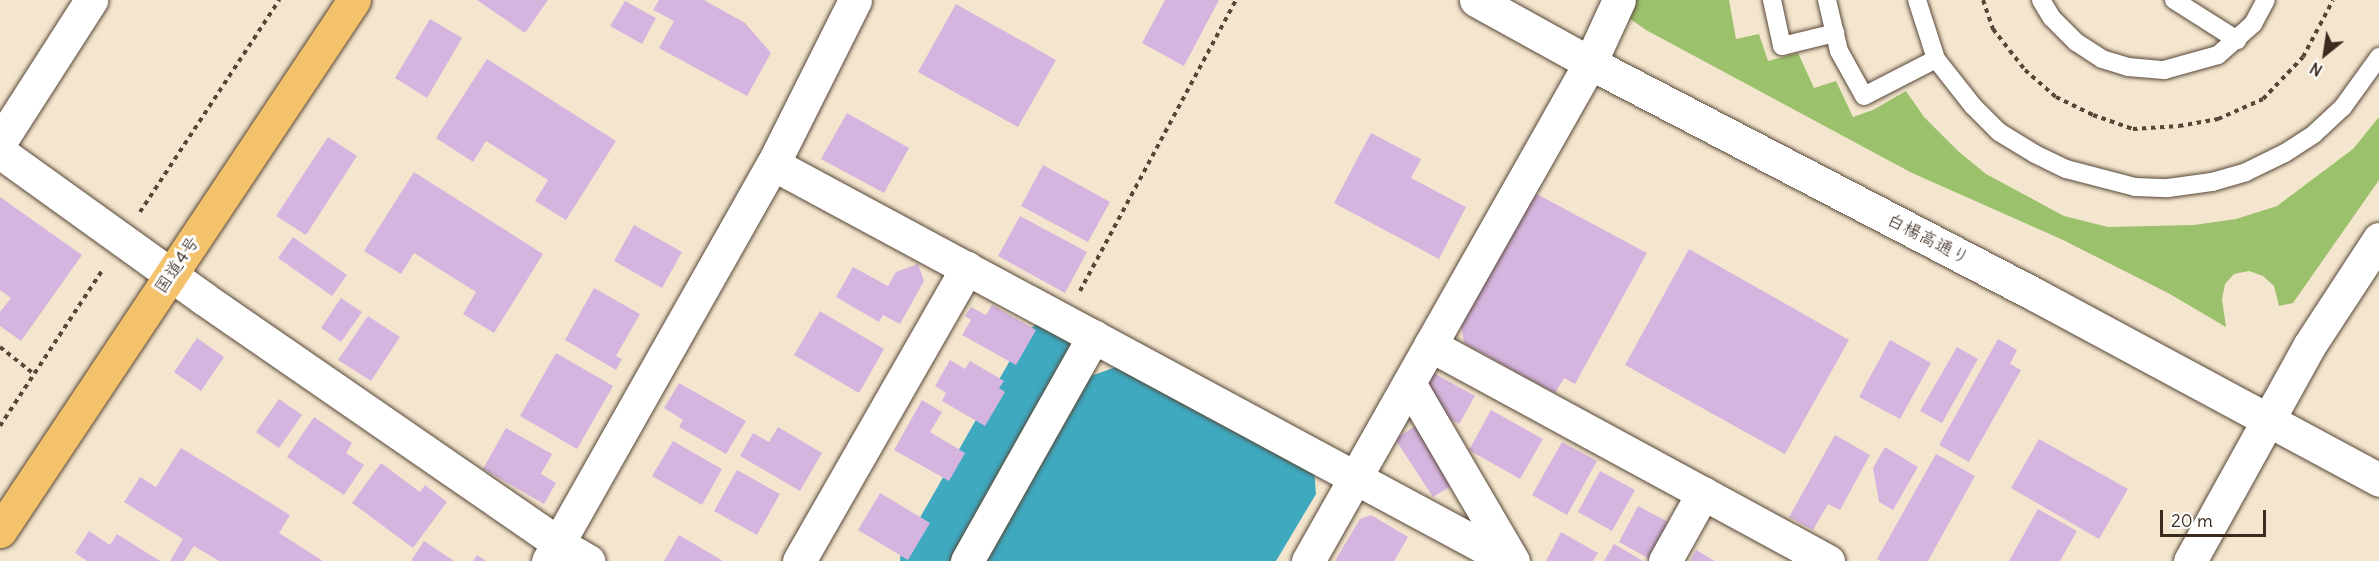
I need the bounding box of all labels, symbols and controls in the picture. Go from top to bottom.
north arrow [2295,24,2355,84]
text: N [2306,58,2326,81]
street label: 白楊高通り [1883,209,1973,269]
street label: 国道4号 [150,232,204,298]
scale bar [2163,498,2270,536]
text: 20 m [2171,509,2213,532]

